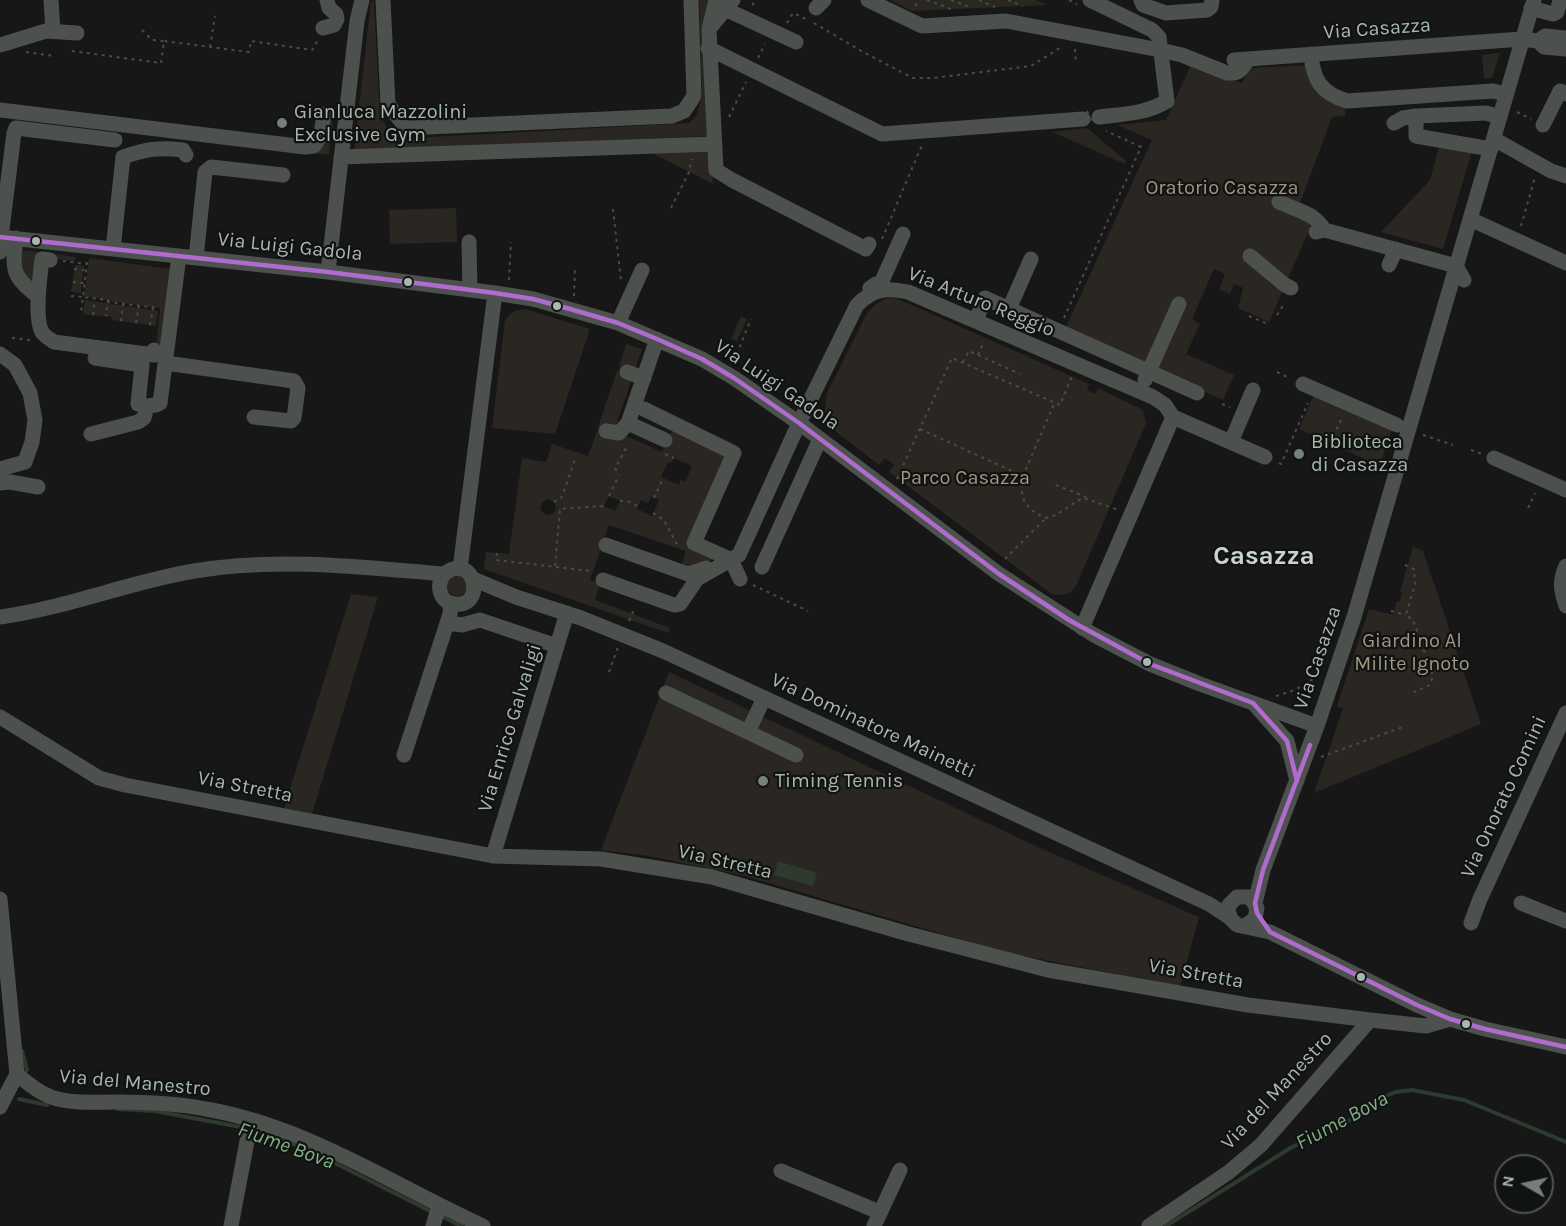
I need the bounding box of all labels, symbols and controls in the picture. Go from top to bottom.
street label: Via Casazza [1322,13,1432,45]
place label: Gianluca Mazzolini Exclusive Gym [294,100,467,147]
marker: Gianluca Mazzolini Exclusive Gym [275,116,289,130]
park label: Oratorio Casazza [1145,176,1299,200]
street label: Via Luigi Gadola [216,227,364,267]
unlabelled marker [30,235,42,247]
street label: Via Arturo Reggio [904,262,1058,342]
unlabelled marker [402,276,414,288]
unlabelled marker [551,300,563,312]
street label: Via Luigi Gadola [710,334,844,436]
place label: Biblioteca di Casazza [1311,430,1408,477]
marker: Biblioteca di Casazza [1292,447,1306,461]
park label: Parco Casazza [900,466,1030,490]
district label: Casazza [1213,541,1315,573]
street label: Via Casazza [1289,603,1347,713]
park label: Giardino Al Milite Ignoto [1354,629,1470,676]
street label: Via Enrico Galvaligi [473,641,547,815]
unlabelled marker [1141,656,1153,668]
street label: Via Dominatore Mainetti [767,668,979,784]
street label: Via Onorato Comini [1456,712,1552,882]
street label: Via Stretta [196,766,294,808]
place label: Timing Tennis [775,769,903,793]
marker: Timing Tennis [756,774,770,788]
street label: Via Stretta [675,839,775,885]
street label: Via Stretta [1147,954,1245,994]
unlabelled marker [1355,971,1367,983]
unlabelled marker [1460,1018,1472,1030]
street label: Via del Manestro [1216,1027,1338,1155]
street label: Via del Manestro [58,1064,212,1102]
water label: Fiume Bova [1291,1086,1393,1156]
water label: Fiume Bova [234,1117,338,1175]
north arrow [1494,1154,1554,1214]
text: N [1497,1174,1518,1189]

